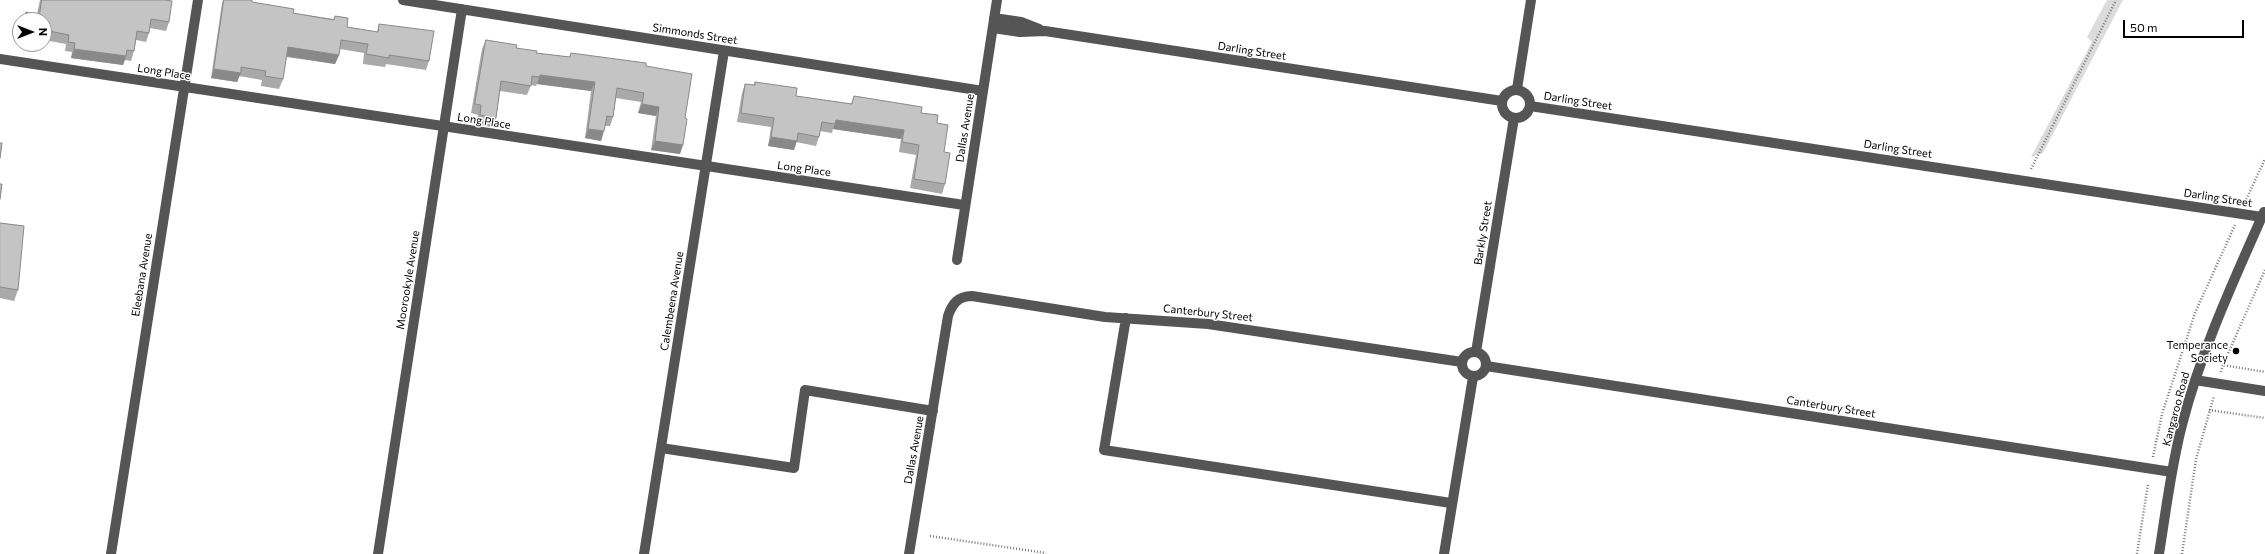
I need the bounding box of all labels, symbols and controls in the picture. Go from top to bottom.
north arrow [12,12,52,52]
scale bar [2125,12,2246,38]
text: 50 m [2130,20,2158,34]
street label: Simmonds Street [652,21,738,47]
text: N [37,28,50,36]
street label: Darling Street [1217,39,1287,63]
street label: Long Place [136,61,192,83]
street label: Darling Street [1543,89,1613,113]
street label: Dallas Avenue [953,93,977,163]
street label: Long Place [456,110,512,132]
street label: Darling Street [1863,137,1933,161]
street label: Long Place [776,159,832,179]
street label: Darling Street [2183,186,2253,210]
street label: Barkly Street [1471,200,1495,266]
street label: Moorookyle Avenue [394,230,422,330]
street label: Eleebana Avenue [129,232,155,318]
street label: Calembeena Avenue [658,250,686,352]
street label: Canterbury Street [1162,302,1254,324]
place label: Temperance Society [2167,338,2228,364]
marker: Temperance Society [2231,346,2241,356]
street label: Kangaroo Road [2160,370,2192,448]
street label: Canterbury Street [1785,393,1877,421]
street label: Dallas Avenue [902,415,926,485]

